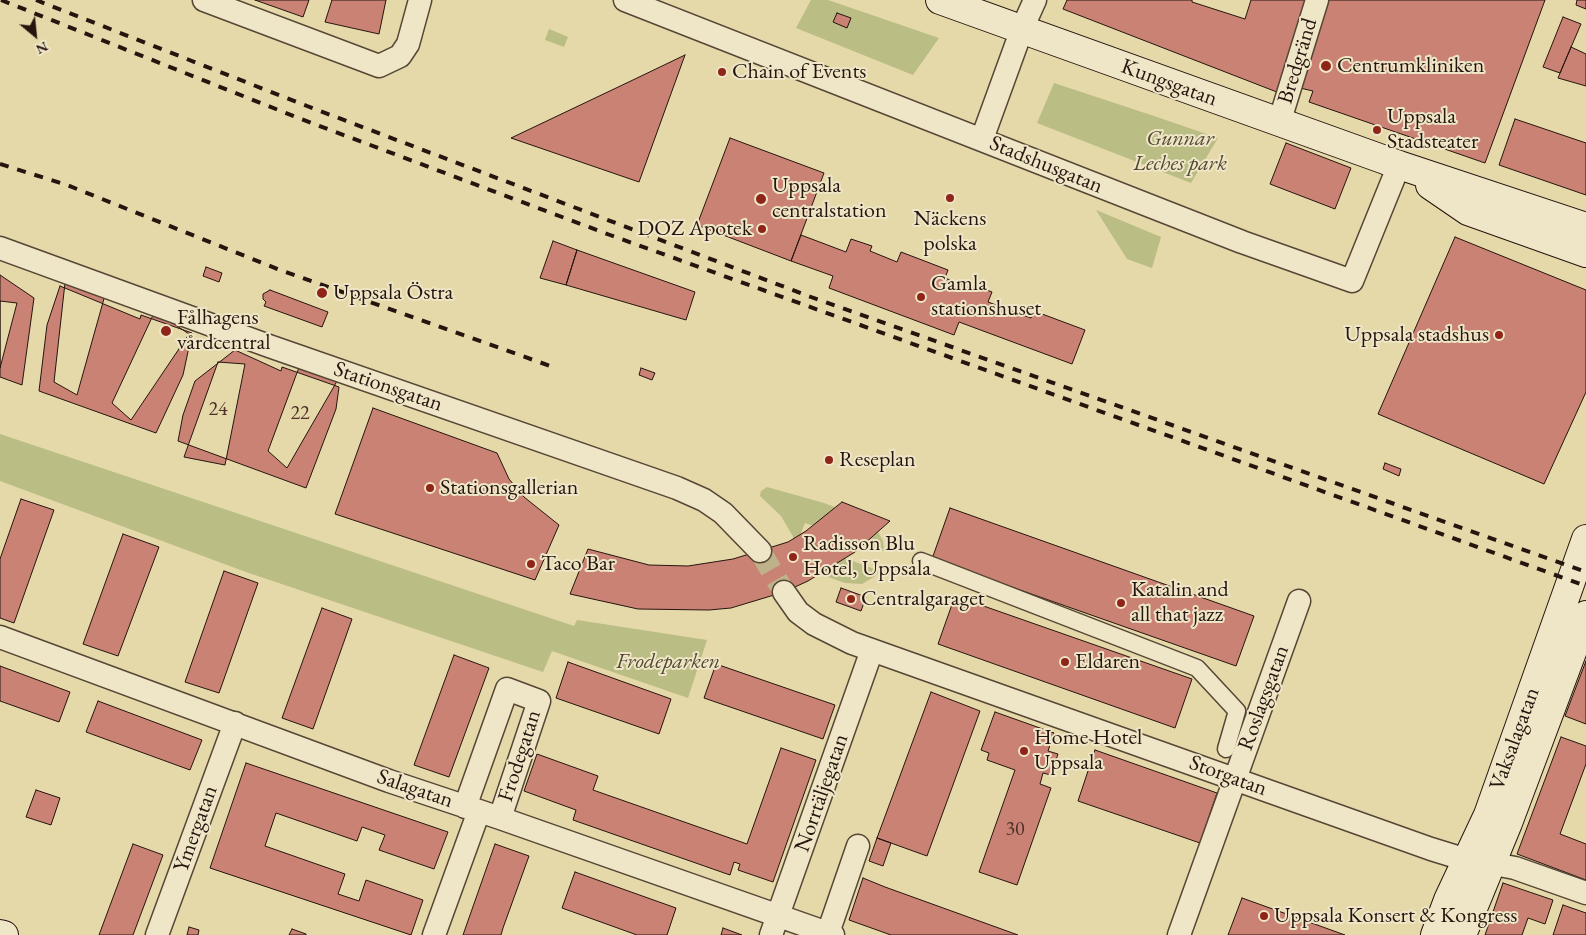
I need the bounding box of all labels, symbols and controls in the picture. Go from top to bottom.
north arrow [10,10,60,60]
street label: Bredgränd [1272,15,1324,107]
text: N [33,38,51,59]
street label: Kungsgatan [1117,53,1221,113]
place label: Centrumkliniken [1337,53,1484,79]
place label: Chain of Events [732,59,866,85]
marker: Centrumkliniken [1319,59,1333,73]
marker: Chain of Events [716,66,728,78]
place label: Uppsala Stadsteater [1387,104,1478,156]
marker: Uppsala Stadsteater [1371,124,1383,136]
park label: Gunnar Leches park [1133,126,1227,178]
street label: Stadshusgatan [986,130,1106,200]
place label: Uppsala centralstation [772,173,887,225]
marker: Uppsala centralstation [754,192,768,206]
marker: Näckens polska [944,192,956,204]
place label: Näckens polska [914,206,986,258]
place label: DOZ Apotek [638,216,752,242]
marker: DOZ Apotek [756,223,768,235]
place label: Gamla stationshuset [931,271,1041,322]
place label: Uppsala Östra [333,280,453,306]
marker: Uppsala Östra [315,286,329,300]
marker: Gamla stationshuset [915,291,927,303]
place label: Fålhagens vårdcentral [177,305,271,356]
place label: Uppsala stadshus [1345,322,1489,348]
marker: Fålhagens vårdcentral [159,324,173,338]
marker: Uppsala stadshus [1493,329,1505,341]
street label: Stationsgatan [330,356,446,418]
house number: 24 [208,398,228,422]
house number: 22 [290,402,310,426]
place label: Reseplan [839,447,916,473]
marker: Reseplan [823,454,835,466]
place label: Stationsgallerian [440,475,578,501]
marker: Stationsgallerian [424,482,436,494]
place label: Radisson Blu Hotel, Uppsala [803,531,931,582]
place label: Taco Bar [541,551,615,577]
marker: Radisson Blu Hotel, Uppsala [787,551,799,563]
marker: Taco Bar [525,558,537,570]
place label: Katalin and all that jazz [1131,577,1229,628]
place label: Centralgaraget [861,586,985,612]
marker: Centralgaraget [845,593,857,605]
marker: Katalin and all that jazz [1115,597,1127,609]
street label: Roslagsgatan [1233,642,1295,754]
park label: Frodeparken [616,649,720,675]
place label: Eldaren [1075,649,1140,675]
marker: Eldaren [1059,656,1071,668]
street label: Vaksalagatan [1484,684,1546,794]
street label: Frodegatan [493,707,547,805]
place label: Home Hotel Uppsala [1034,725,1142,776]
street label: Norrtäljegatan [789,730,855,856]
marker: Home Hotel Uppsala [1018,745,1030,757]
street label: Storgatan [1185,750,1271,802]
street label: Salagatan [373,764,457,814]
street label: Ymergatan [168,782,224,876]
house number: 30 [1005,818,1025,842]
place label: Uppsala Konsert & Kongress [1274,903,1517,929]
marker: Uppsala Konsert & Kongress [1258,910,1270,922]

